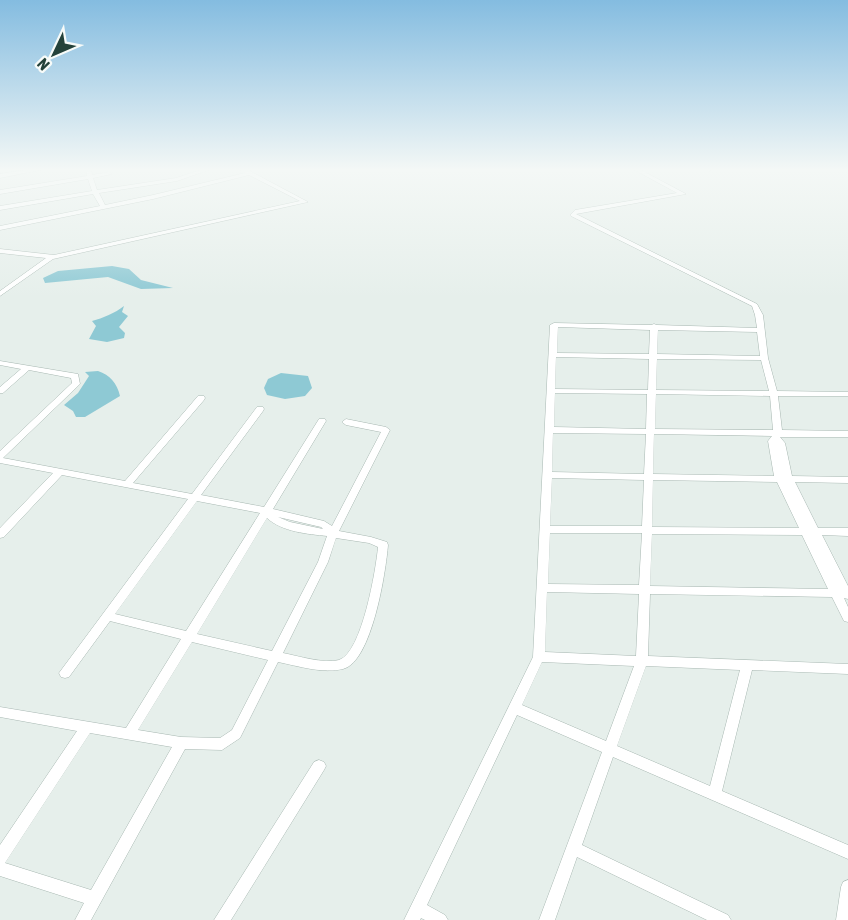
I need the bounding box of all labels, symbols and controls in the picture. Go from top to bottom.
north arrow [24,24,84,84]
text: N [33,55,53,74]

